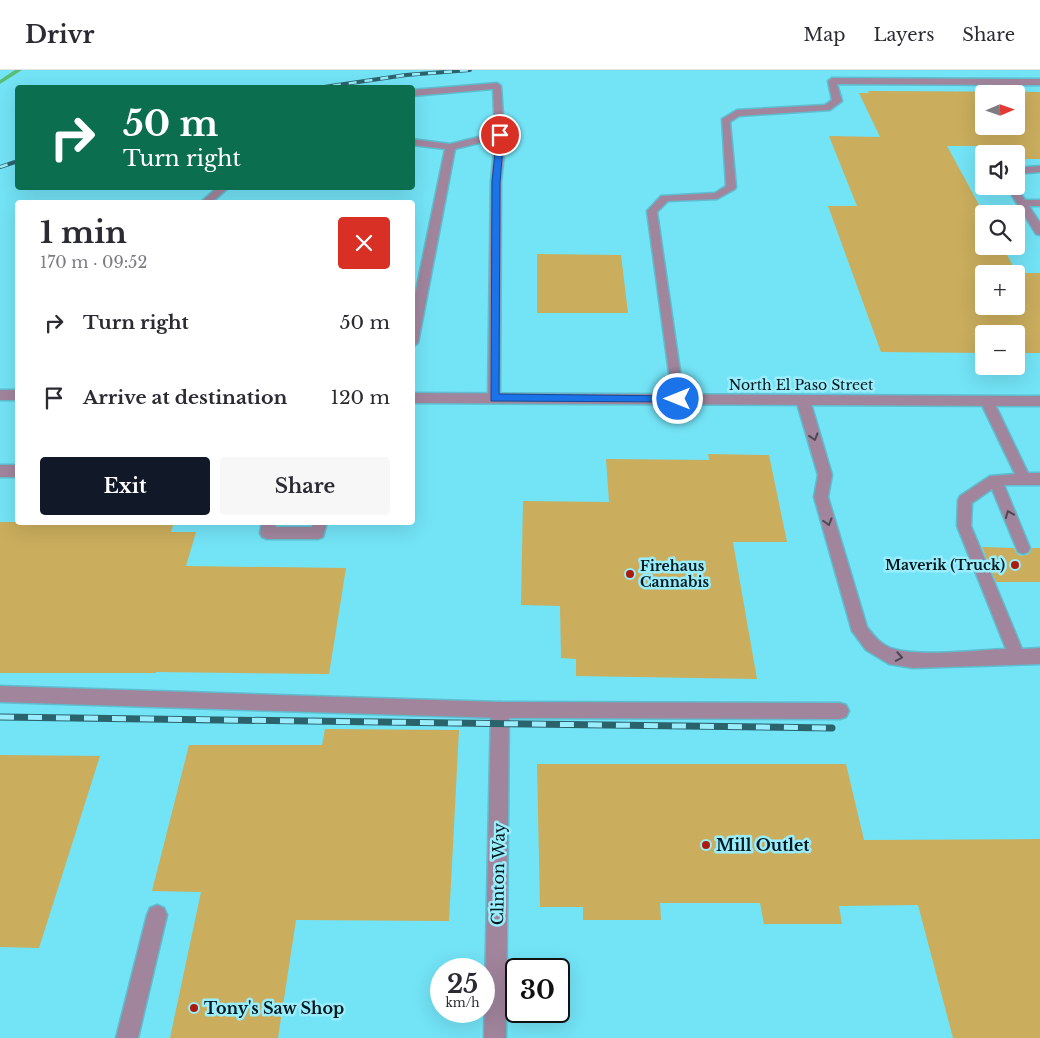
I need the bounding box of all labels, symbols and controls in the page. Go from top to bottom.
text: Drivr [25,20,94,49]
text: Map [804,24,845,46]
text: Layers [873,24,934,46]
text: Share [962,24,1015,46]
north arrow [975,85,1025,135]
map controls [975,85,1025,375]
text: 50 m [123,102,218,145]
icon: right [40,105,105,170]
pin [479,114,521,156]
icon: arrive [486,121,514,149]
text: Turn right [123,145,241,172]
button: sound [975,145,1025,195]
button: search [975,205,1025,255]
text: 1 min [40,214,127,251]
button: close [338,217,390,269]
text: 170 m · 09:52 [40,252,147,272]
button: + [975,265,1025,315]
icon: right [40,309,68,337]
text: Turn right [83,311,189,334]
text: 50 m [340,311,390,334]
button: − [975,325,1025,375]
position arrow [651,372,703,424]
street label: North El Paso Street [729,376,874,394]
icon: arrive [40,384,68,412]
text: Arrive at destination [83,386,287,409]
text: 120 m [330,386,390,409]
one-way arrow [808,433,818,441]
button: Exit [40,457,210,515]
button: Share [220,457,390,515]
one-way arrow [1005,510,1016,519]
one-way arrow [822,517,832,526]
place label: Maverik (Truck) [885,556,1005,574]
place label: Firehaus Cannabis [640,557,709,591]
marker: Maverik (Truck) [1009,559,1021,571]
marker: Firehaus Cannabis [624,568,636,580]
one-way arrow [894,652,903,662]
street label: Clinton Way [487,822,509,925]
place label: Mill Outlet [716,835,810,855]
marker: Mill Outlet [700,839,712,851]
speed limit sign: 30 [505,958,570,1023]
text: 25 [447,969,478,1000]
text: km/h [445,995,480,1010]
place label: Tony's Saw Shop [204,998,344,1018]
marker: Tony's Saw Shop [188,1002,200,1014]

